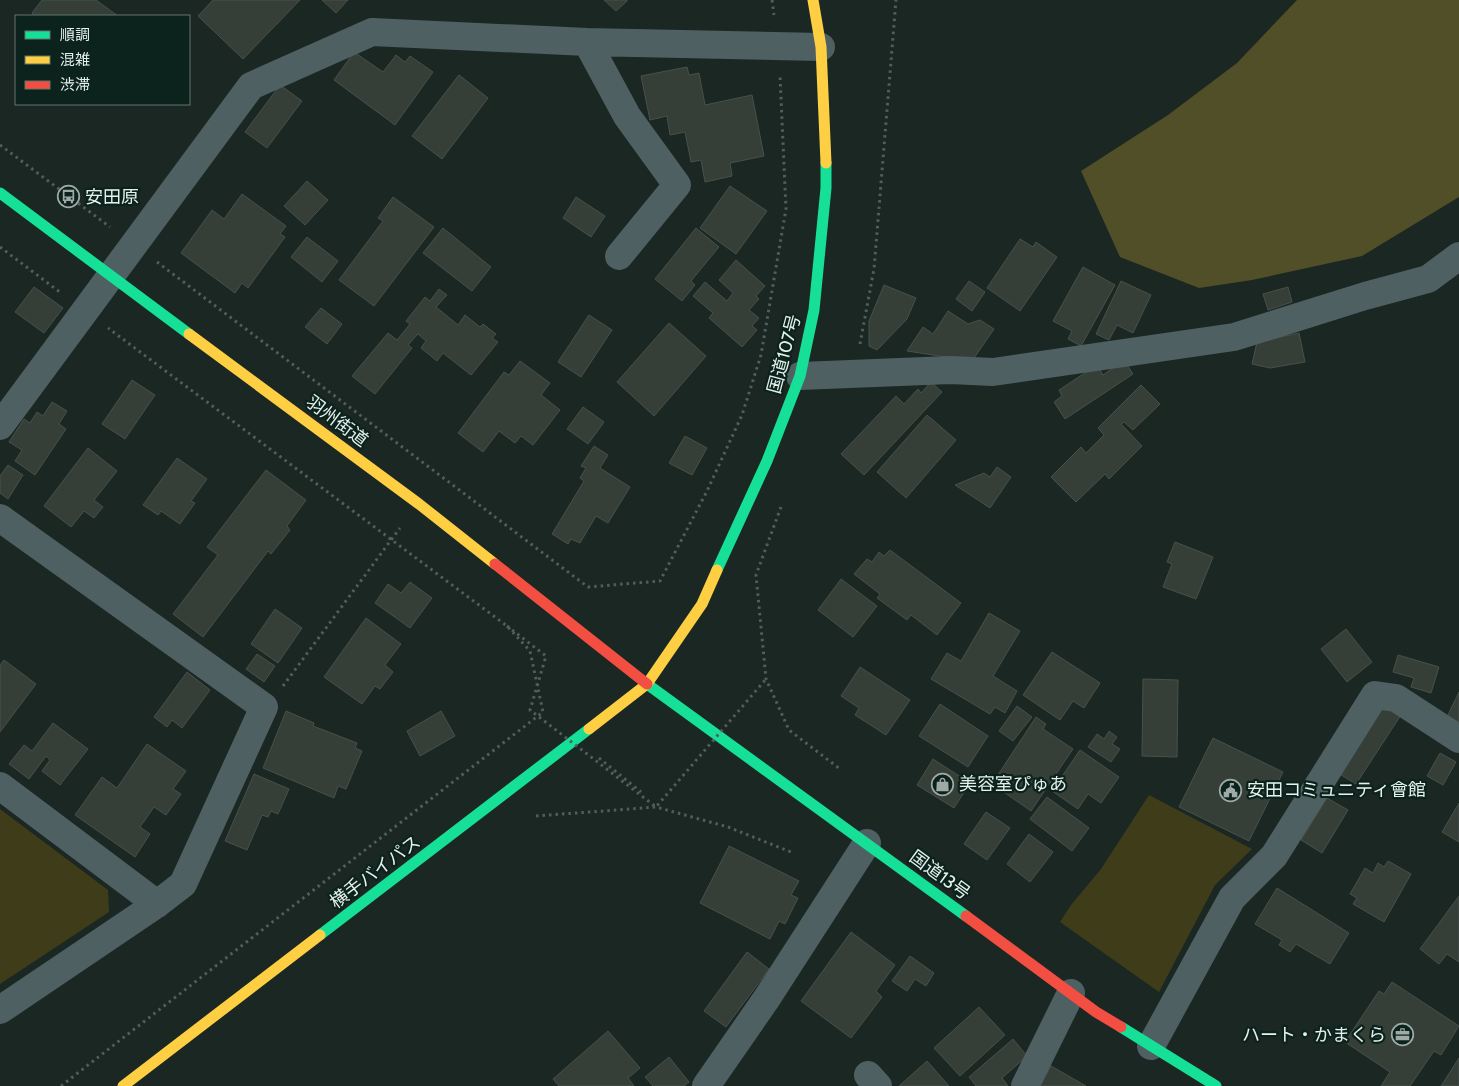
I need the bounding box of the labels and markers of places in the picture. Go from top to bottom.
bus stop icon: 安田原 [57,185,81,209]
place label: 安田原 [85,186,139,208]
shop icon: 美容室ぴゅあ [931,772,955,796]
place label: 美容室ぴゅあ [959,773,1067,795]
public building icon: 安田コミュニティ會館 [1219,778,1243,802]
place label: 安田コミュニティ會館 [1247,779,1426,801]
office icon: ハート・かまくら [1390,1023,1414,1047]
place label: ハート・かまくら [1242,1024,1386,1046]

